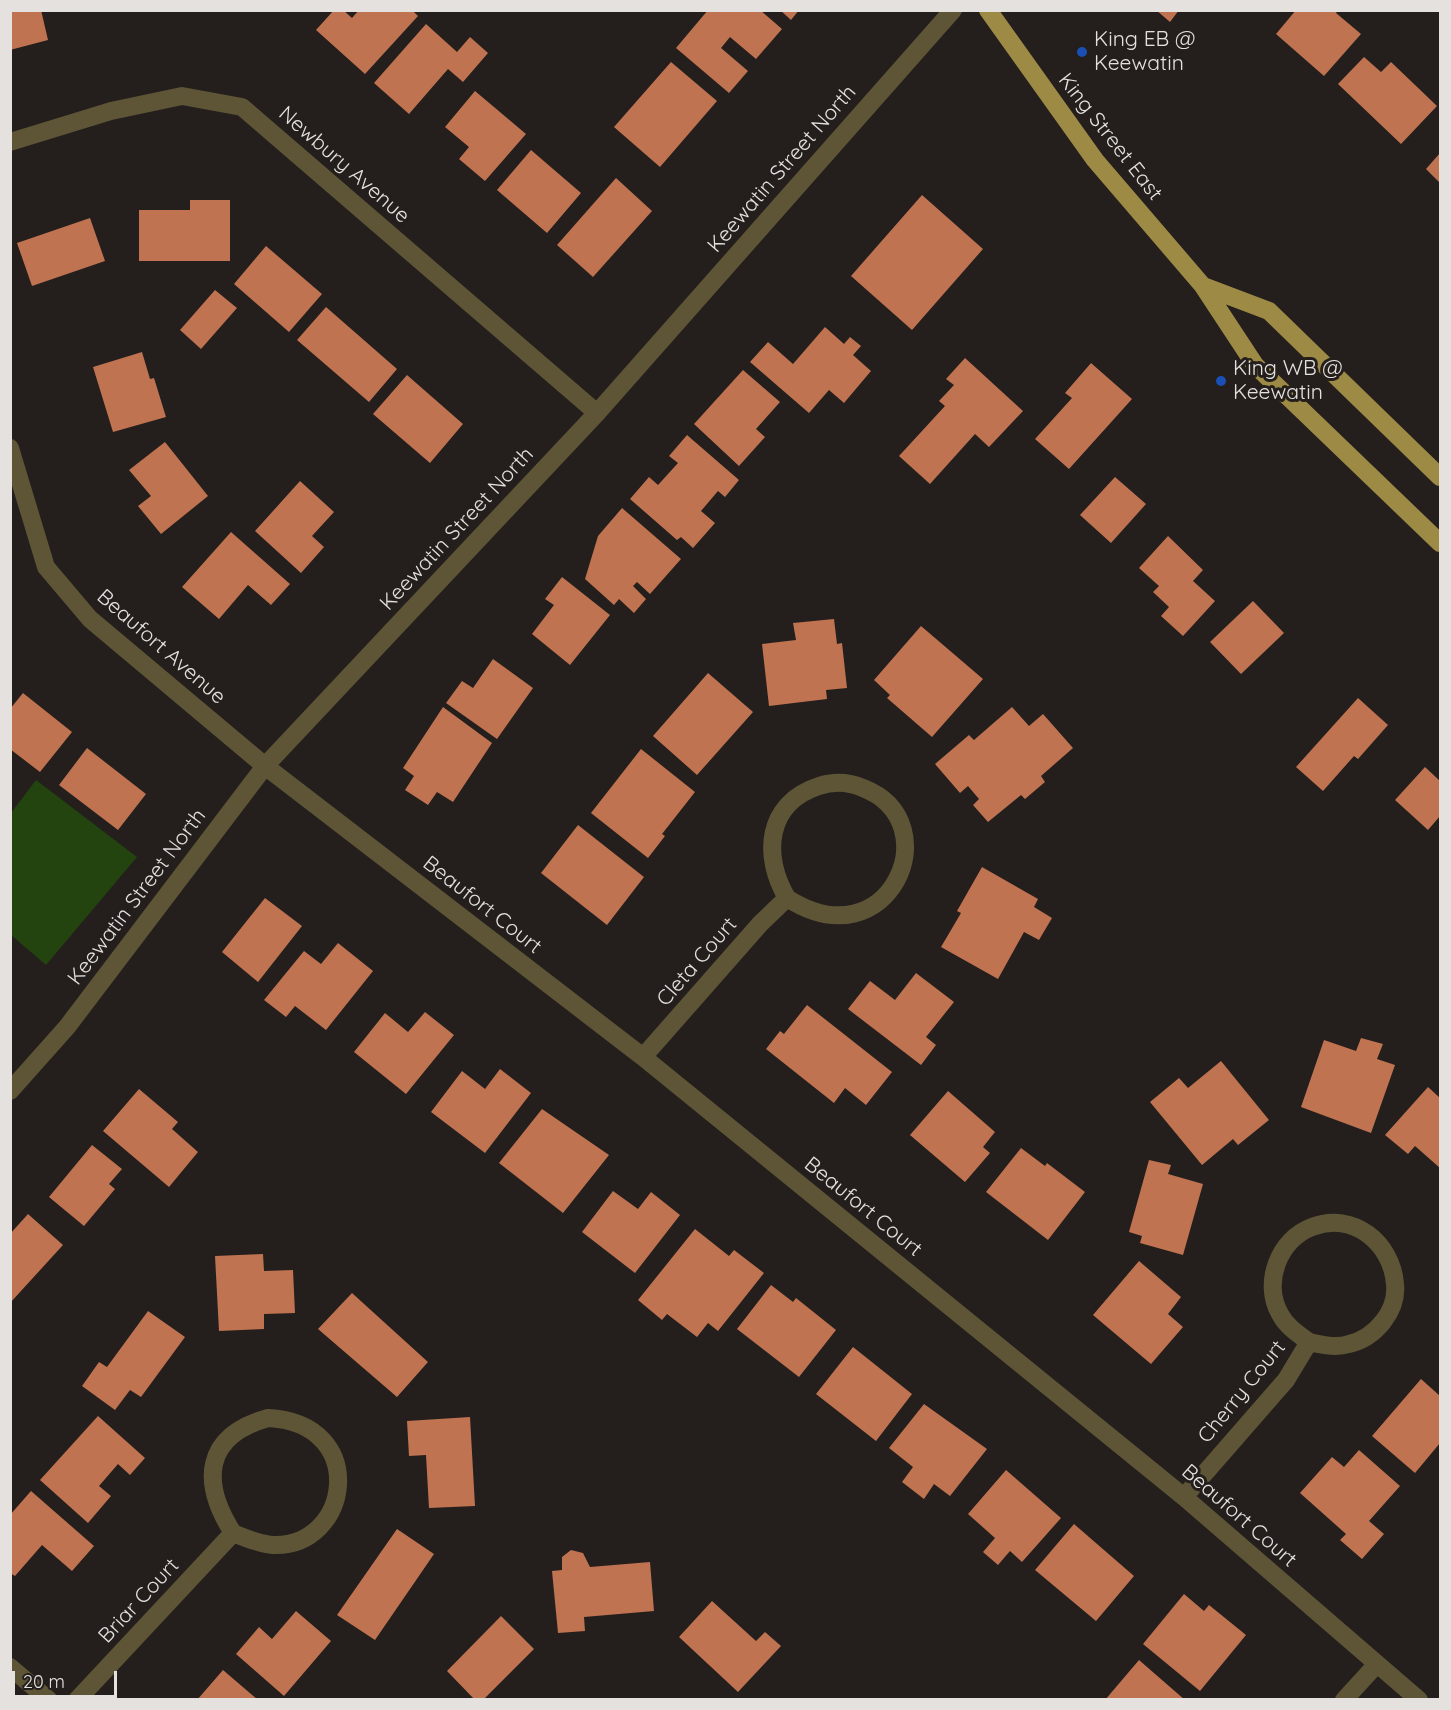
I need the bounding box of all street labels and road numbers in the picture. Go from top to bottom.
street label: King Street East [1053,68,1167,206]
street label: Keewatin Street North [702,80,862,258]
street label: Newbury Avenue [273,101,415,229]
street label: Keewatin Street North [375,442,539,616]
street label: Beaufort Avenue [91,584,231,710]
street label: Keewatin Street North [63,804,211,990]
street label: Beaufort Court [418,851,546,959]
street label: Cleta Court [652,912,742,1012]
street label: Beaufort Court [799,1152,927,1262]
street label: Cherry Court [1193,1336,1291,1448]
street label: Beaufort Court [1176,1459,1302,1573]
street label: Briar Court [94,1554,184,1648]

